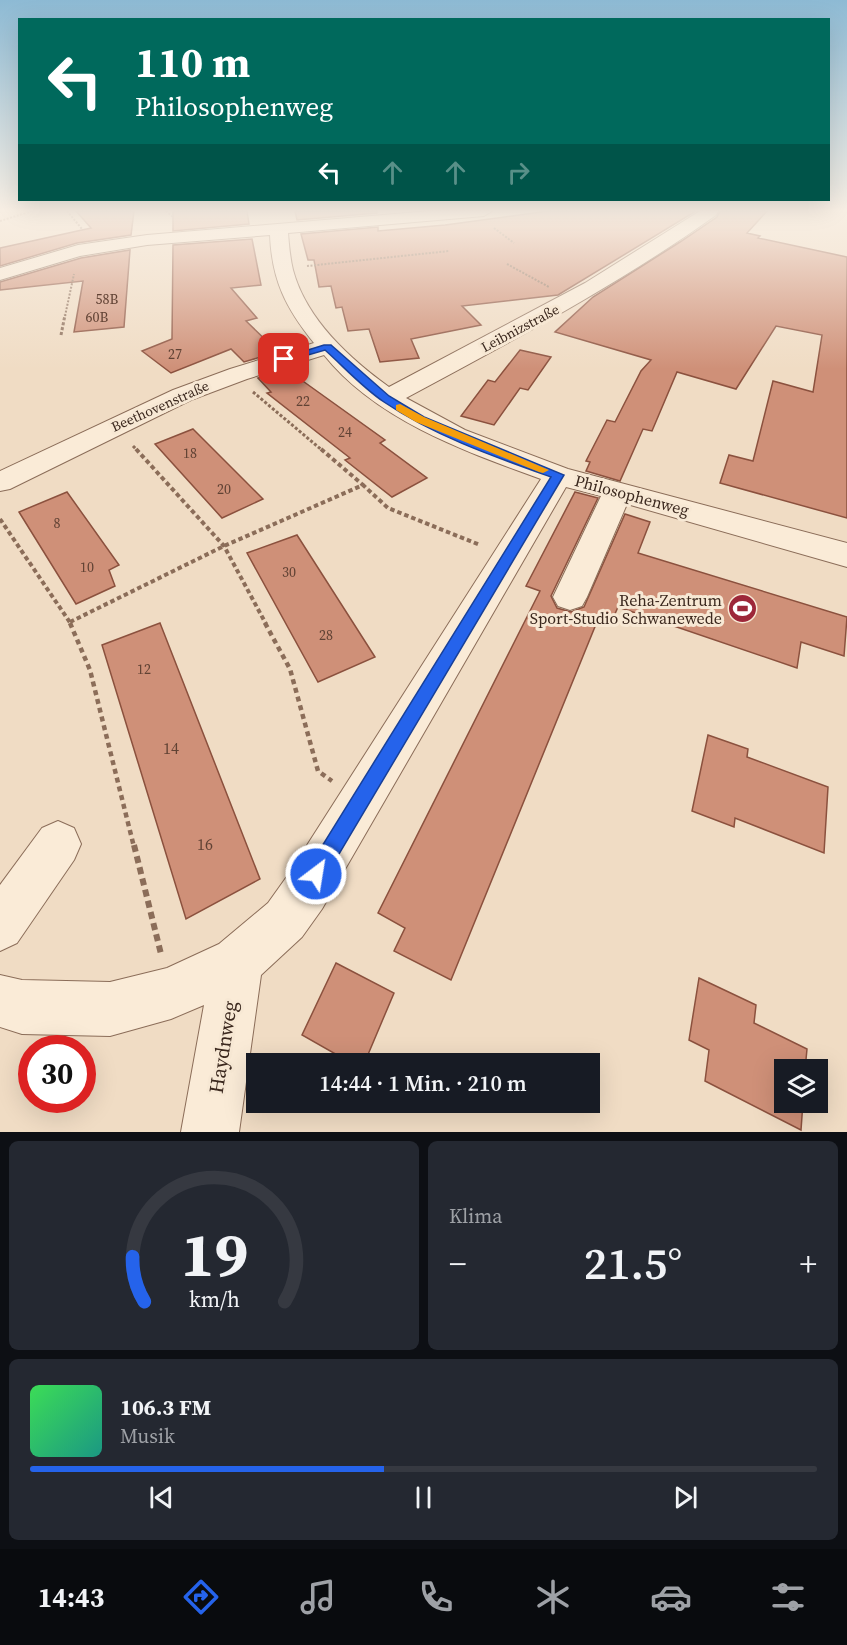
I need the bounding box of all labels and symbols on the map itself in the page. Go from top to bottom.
house number: 58B [96,289,119,309]
street label: Leibnizstraße [477,299,563,357]
house number: 60B [86,307,109,327]
pin [258,333,309,384]
house number: 27 [168,344,182,364]
street label: Beethovenstraße [108,375,212,437]
house number: 22 [296,391,310,411]
house number: 24 [338,422,352,442]
house number: 18 [183,443,197,463]
street label: Philosophenweg [572,469,692,521]
house number: 20 [217,479,231,499]
house number: 8 [54,513,61,533]
house number: 10 [80,557,94,577]
house number: 30 [282,562,296,582]
place label: Reha-Zentrum Sport-Studio Schwanewede [530,589,722,629]
sports icon: Reha-Zentrum Sport-Studio Schwanewede [727,593,759,625]
house number: 28 [319,625,333,645]
house number: 12 [137,659,151,679]
house number: 14 [163,737,179,759]
house number: 16 [197,833,213,855]
position arrow [284,842,348,906]
street label: Haydnweg [202,999,244,1095]
speed limit sign: 30 [18,1035,96,1113]

